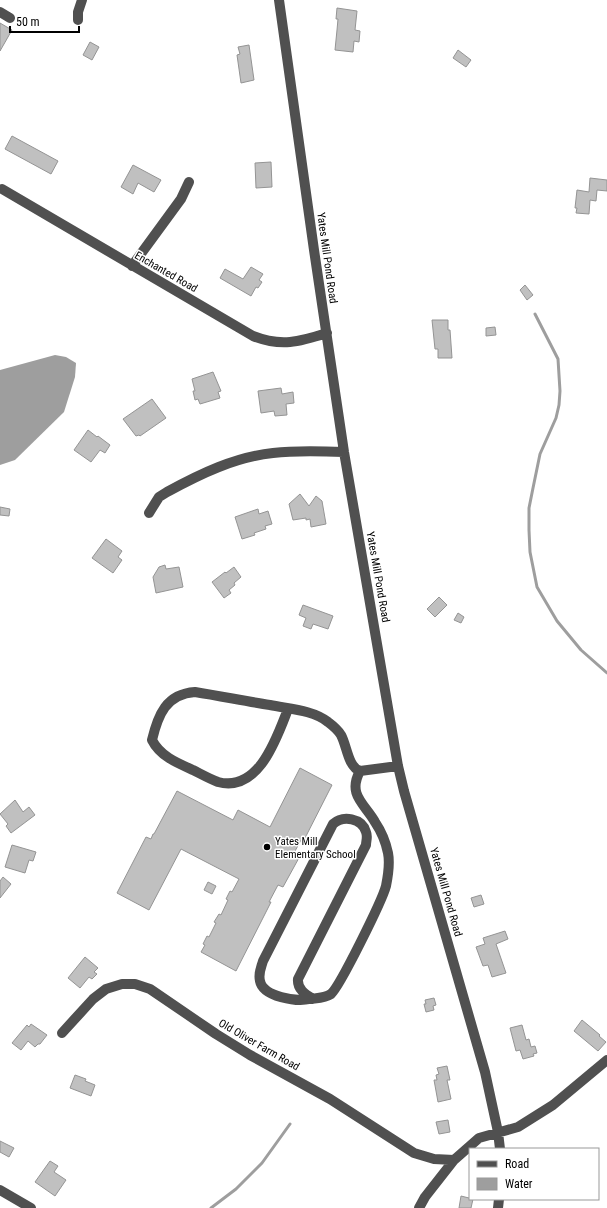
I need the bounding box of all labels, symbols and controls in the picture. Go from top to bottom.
scale bar [10,8,79,34]
text: 50 m [16,15,40,29]
street label: Yates Mill Pond Road [314,212,340,304]
street label: Enchanted Road [132,249,200,295]
street label: Yates Mill Pond Road [364,531,392,623]
place label: Yates Mill Elementary School [275,835,356,861]
marker: Yates Mill Elementary School [262,842,272,852]
street label: Yates Mill Pond Road [427,846,465,938]
street label: Old Oliver Farm Road [216,1017,302,1073]
legend [469,1148,599,1200]
text: Road [505,1157,529,1171]
text: Water [505,1177,533,1191]

